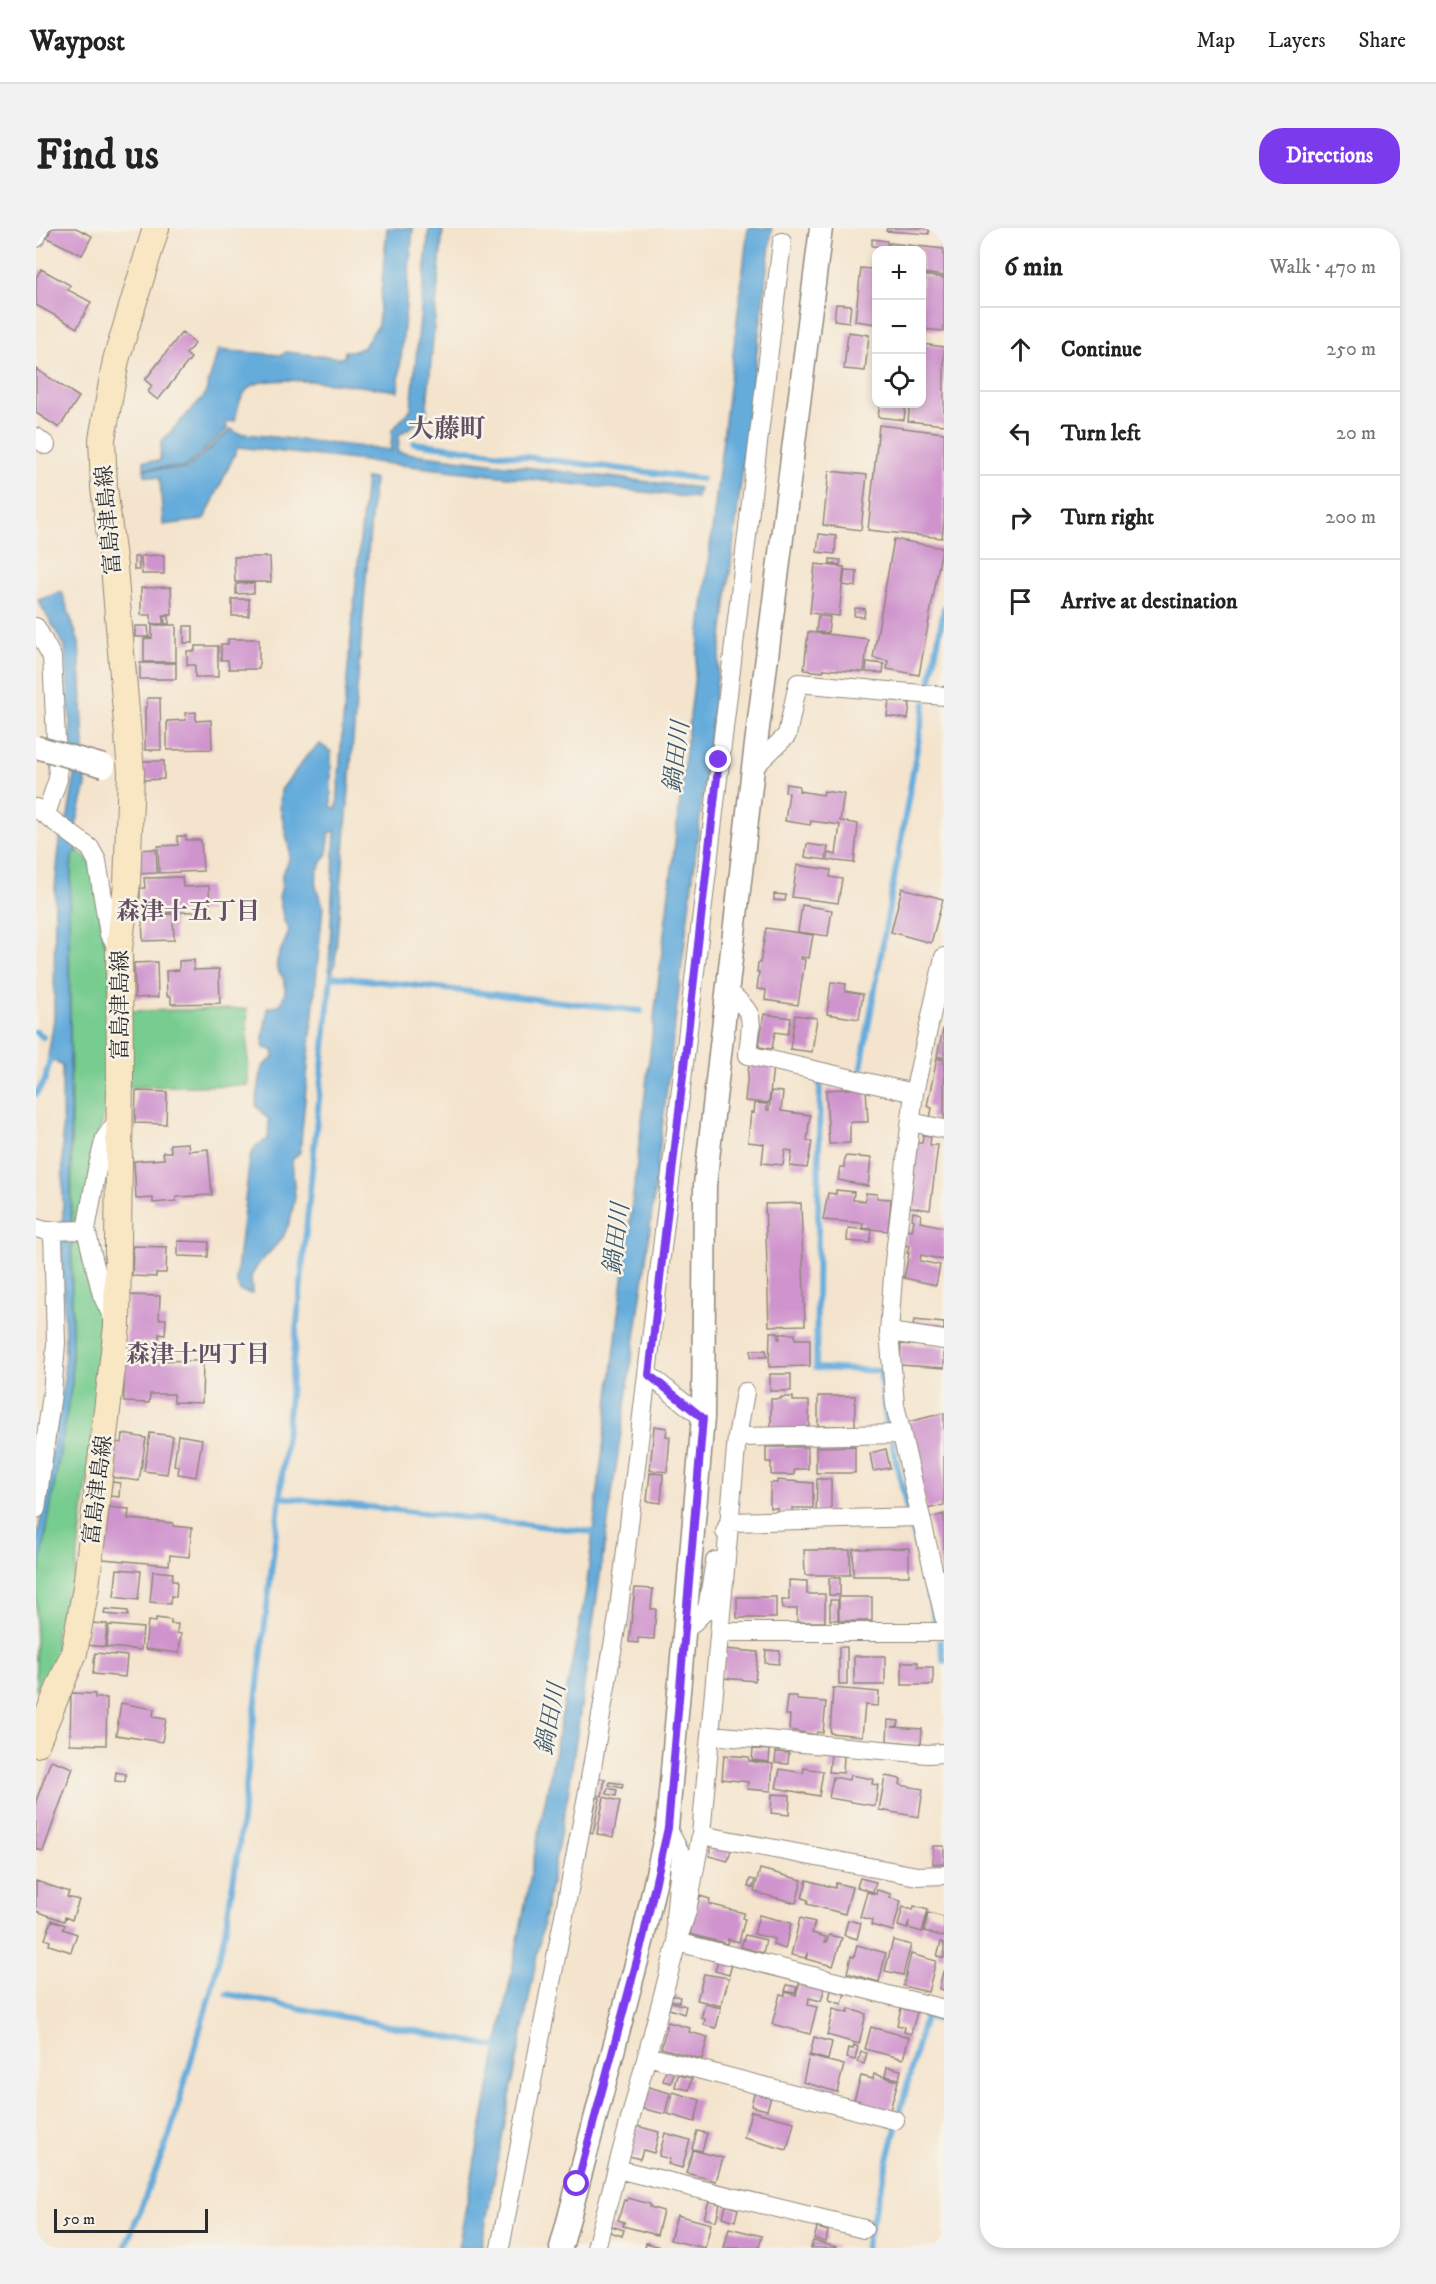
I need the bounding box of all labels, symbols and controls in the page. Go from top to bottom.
text: Waypost [30,24,125,59]
text: Map [1196,28,1235,54]
text: Layers [1268,28,1326,54]
text: Share [1359,28,1406,54]
button: Directions [1259,128,1400,184]
text: Find us [36,130,159,182]
map controls [872,246,926,408]
button: + [872,246,926,300]
text: 6 min [1004,251,1063,284]
text: Walk · 470 m [1270,255,1376,280]
button: − [872,300,926,354]
icon: ahead [1004,333,1037,366]
text: Continue [1061,336,1142,363]
text: 250 m [1326,337,1376,362]
button: locate [872,354,926,408]
district label: 大藤町 [408,413,486,446]
icon: left [1004,417,1037,450]
text: Turn left [1061,420,1141,447]
text: 20 m [1336,421,1376,446]
street label: 富島津島線 [91,464,127,576]
icon: right [1004,501,1037,534]
text: Turn right [1061,504,1154,531]
text: 200 m [1325,505,1376,530]
icon: arrive [1004,585,1037,618]
text: Arrive at destination [1061,588,1238,615]
water label: 鍋田川 [658,716,697,795]
route end [705,746,731,772]
district label: 森津十五丁目 [116,897,260,927]
street label: 富島津島線 [107,950,134,1060]
water label: 鍋田川 [598,1198,637,1277]
district label: 森津十四丁目 [126,1340,270,1370]
street label: 富島津島線 [78,1434,118,1546]
water label: 鍋田川 [529,1678,573,1757]
route start [563,2170,589,2196]
scale bar [54,2206,208,2234]
text: 50 m [63,2209,95,2229]

